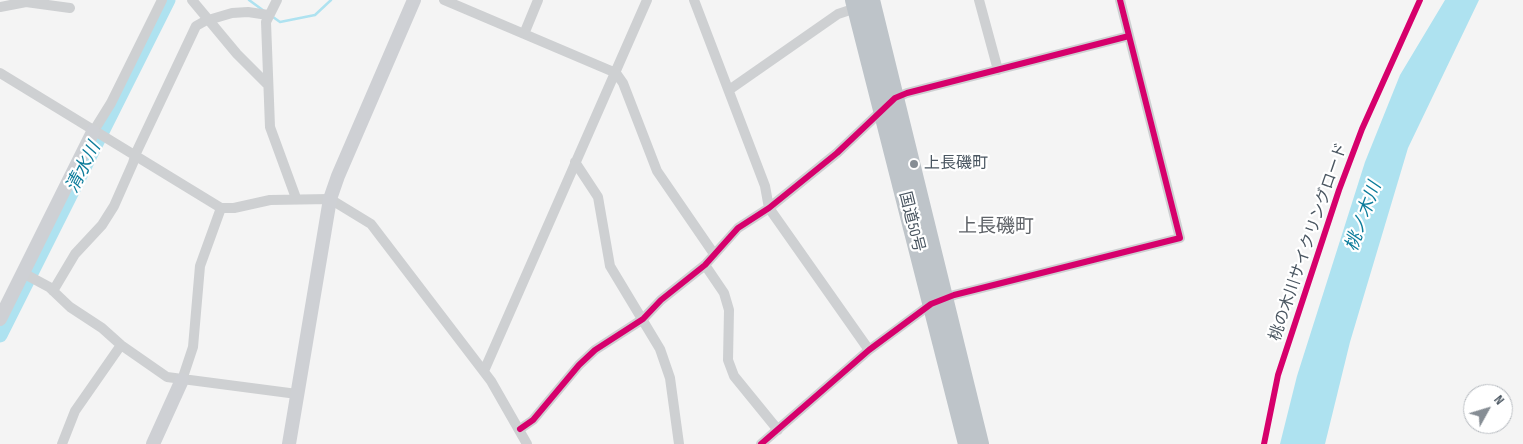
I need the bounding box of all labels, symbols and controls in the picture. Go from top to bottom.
water label: 清水川 [62,139,106,197]
street label: 桃の木川サイクリングロード [1266,141,1352,343]
place label: 上長磯町 [924,154,988,174]
marker: 上長磯町 [908,158,920,170]
water label: 桃ノ木川 [1342,179,1386,255]
street label: 国道50号 [894,190,928,254]
district label: 上長磯町 [958,216,1034,238]
north arrow [1463,384,1513,434]
text: N [1490,392,1508,408]

